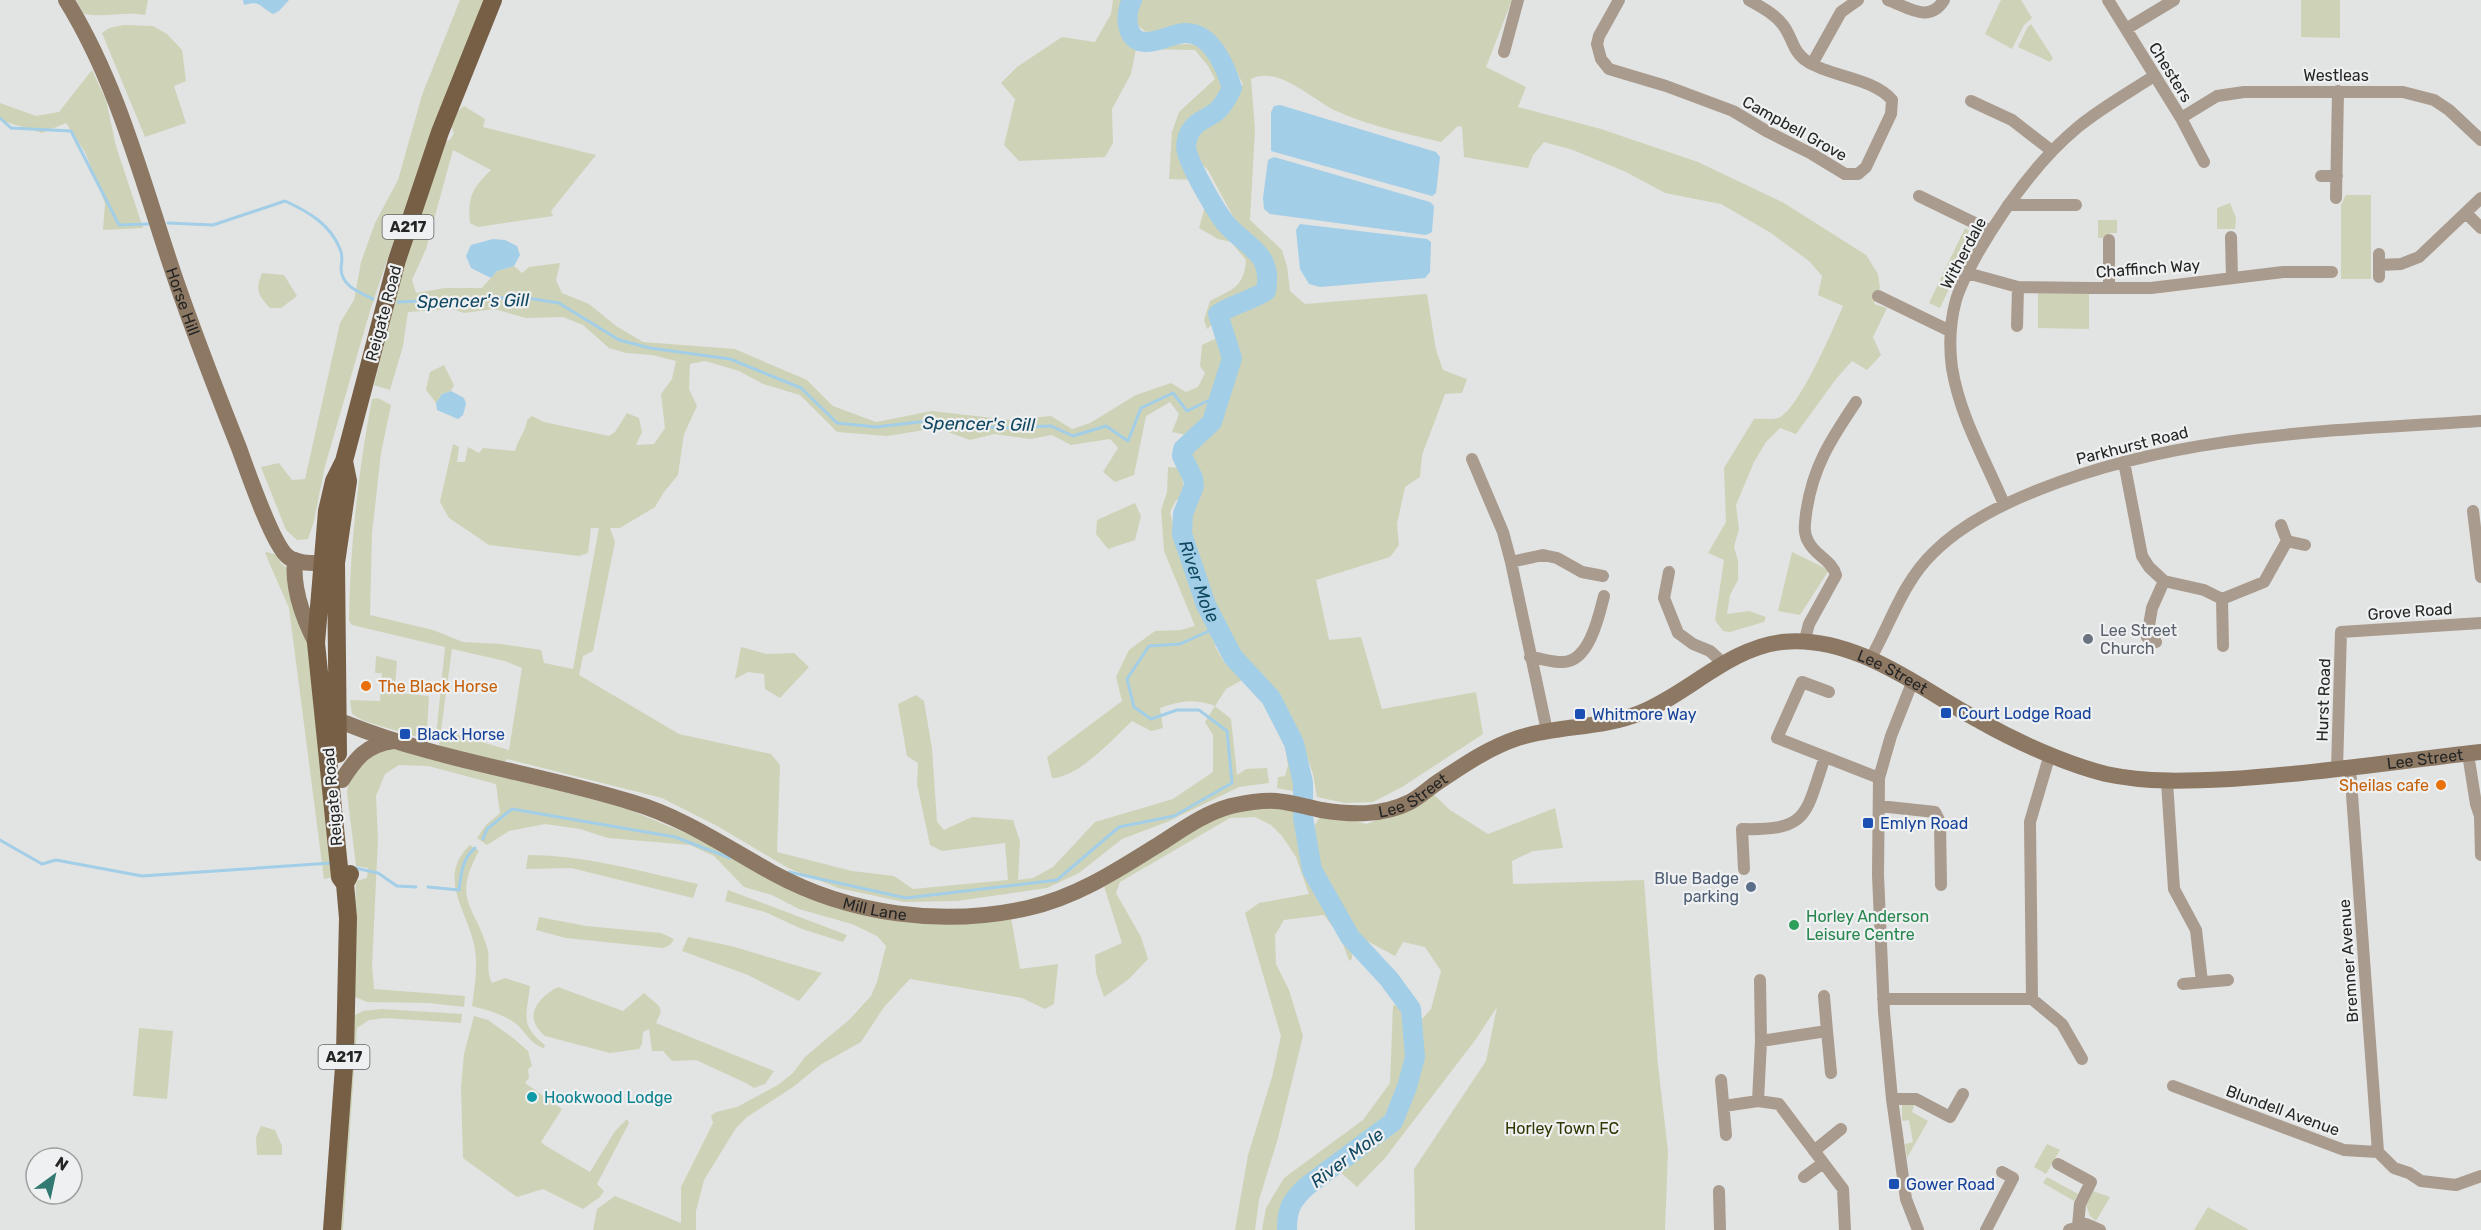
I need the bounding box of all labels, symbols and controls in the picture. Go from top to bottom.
street label: Chesters [2145,39,2196,106]
street label: Westleas [2303,66,2369,85]
street label: Campbell Grove [1739,92,1850,165]
street label: Witherdale [1937,214,1990,292]
road number: A217 [382,215,434,239]
street label: Chaffinch Way [2095,255,2201,282]
street label: Reigate Road [362,263,405,363]
street label: Horse Hill [162,265,204,338]
water label: Spencer's Gill [417,289,530,313]
water label: Spencer's Gill [923,412,1036,436]
street label: Parkhurst Road [2074,422,2190,469]
water label: River Mole [1174,537,1224,626]
street label: Grove Road [2367,599,2453,624]
place label: Lee Street Church [2100,621,2177,658]
marker: Lee Street Church [2081,632,2095,646]
street label: Lee Street [1854,646,1931,698]
street label: Hurst Road [2313,658,2334,742]
place label: The Black Horse [378,677,498,696]
marker: The Black Horse [359,679,373,693]
place label: Court Lodge Road [1958,704,2092,723]
place label: Whitmore Way [1592,705,1697,724]
marker: Court Lodge Road [1939,706,1953,720]
marker: Whitmore Way [1573,707,1587,721]
place label: Black Horse [417,725,505,744]
marker: Black Horse [398,727,412,741]
street label: Lee Street [2386,745,2464,773]
street label: Reigate Road [319,747,346,847]
street label: Lee Street [1377,769,1451,822]
place label: Sheilas cafe [2339,776,2429,795]
marker: Sheilas cafe [2434,778,2448,792]
place label: Emlyn Road [1880,814,1968,833]
marker: Emlyn Road [1861,816,1875,830]
place label: Blue Badge parking [1654,869,1739,906]
marker: Blue Badge parking [1744,880,1758,894]
street label: Mill Lane [841,893,908,924]
street label: Bremner Avenue [2335,899,2362,1023]
place label: Horley Anderson Leisure Centre [1806,907,1929,944]
marker: Horley Anderson Leisure Centre [1787,918,1801,932]
road number: A217 [318,1045,370,1069]
street label: Blundell Avenue [2223,1081,2342,1140]
place label: Hookwood Lodge [544,1088,673,1107]
marker: Hookwood Lodge [525,1090,539,1104]
park label: Horley Town FC [1505,1119,1619,1138]
water label: River Mole [1306,1123,1388,1193]
north arrow [24,1146,84,1206]
text: N [52,1153,72,1175]
place label: Gower Road [1906,1175,1995,1194]
marker: Gower Road [1887,1177,1901,1191]

